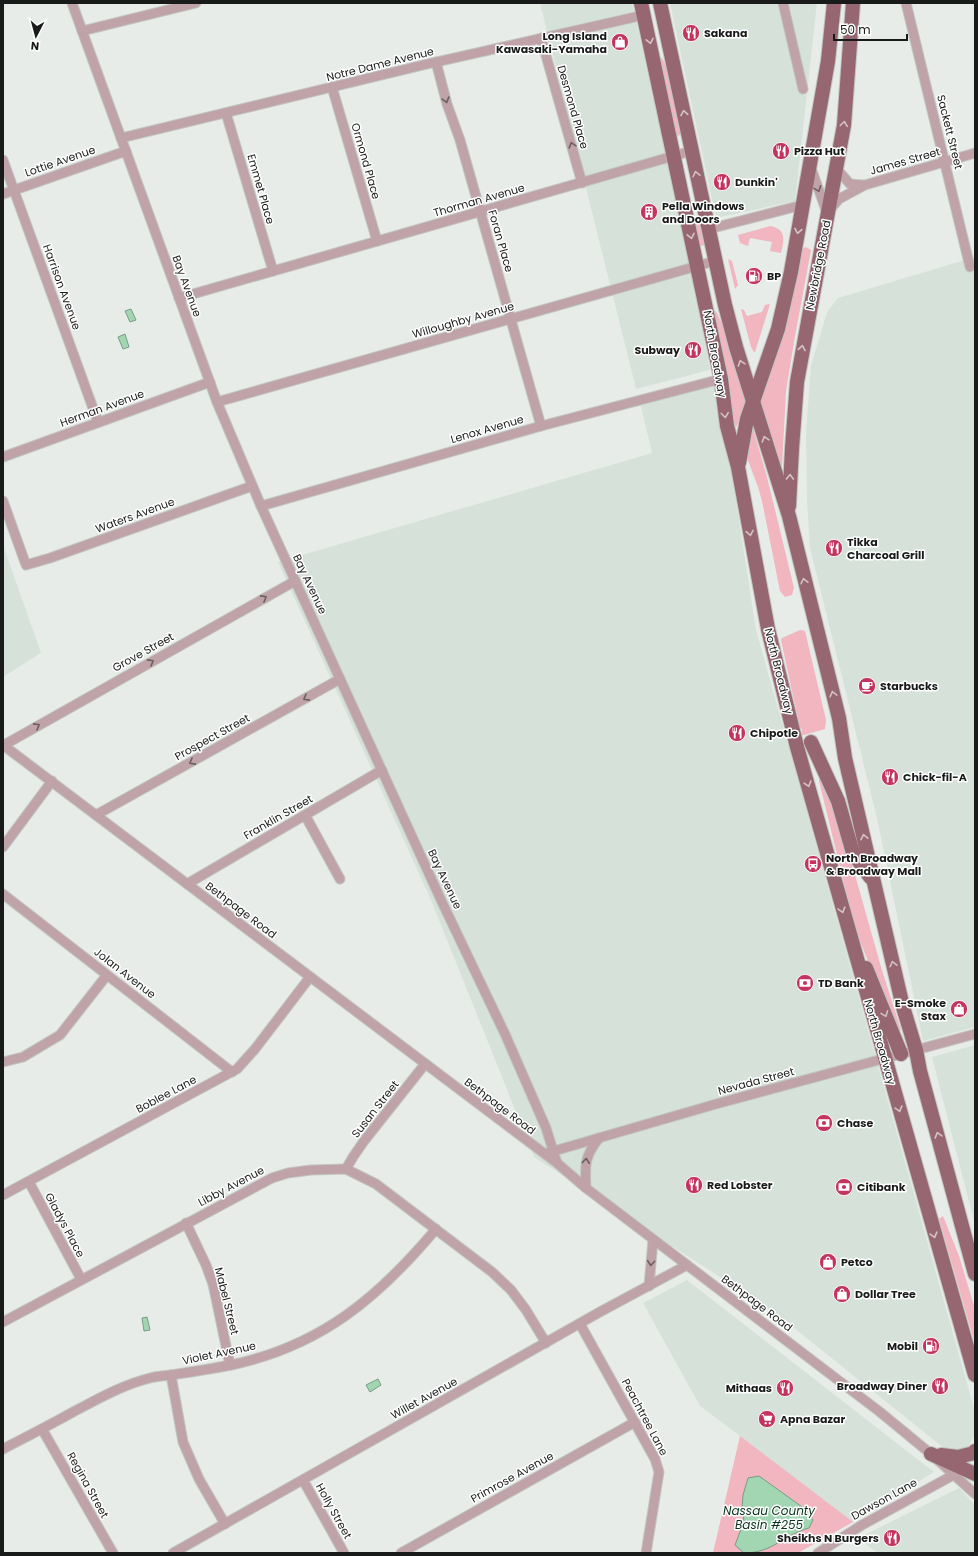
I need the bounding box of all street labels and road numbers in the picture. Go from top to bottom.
street label: Notre Dame Avenue [325,43,436,85]
street label: Desmond Place [553,63,593,151]
street label: Sackett Street [933,93,967,171]
street label: Ormond Place [347,121,385,201]
street label: Lottie Avenue [23,141,98,181]
street label: James Street [868,143,942,179]
street label: Emmet Place [243,152,279,226]
street label: Thorman Avenue [432,179,527,221]
street label: Foran Place [484,208,518,274]
street label: Newbridge Road [801,219,835,311]
street label: Harrison Avenue [39,242,85,332]
street label: Bay Avenue [168,253,206,319]
street label: Willoughby Avenue [410,298,516,342]
street label: North Broadway [699,309,731,400]
street label: Herman Avenue [58,385,147,431]
street label: Lenox Avenue [449,411,525,447]
street label: Waters Avenue [93,493,177,537]
street label: Bay Avenue [289,551,331,617]
street label: North Broadway [761,626,798,717]
street label: Grove Street [109,629,177,675]
street label: Prospect Street [172,710,252,764]
street label: Franklin Street [240,791,316,843]
street label: Bay Avenue [424,846,466,912]
street label: Bethpage Road [202,878,280,942]
street label: Jolan Avenue [91,944,159,1002]
street label: North Broadway [860,997,900,1087]
street label: Nevada Street [716,1063,796,1099]
street label: Boblee Lane [133,1071,199,1117]
street label: Bethpage Road [461,1074,539,1138]
street label: Susan Street [347,1077,403,1141]
street label: Libby Avenue [195,1162,267,1210]
street label: Gladys Place [41,1190,89,1260]
street label: Mabel Street [211,1266,243,1336]
street label: Bethpage Road [718,1271,796,1335]
street label: Violet Avenue [181,1337,257,1369]
street label: Willet Avenue [388,1373,460,1423]
street label: Peachtree Lane [618,1376,672,1458]
street label: Primrose Avenue [468,1448,556,1506]
street label: Regina Street [63,1449,113,1521]
street label: Dawson Lane [848,1474,920,1524]
street label: Holly Street [312,1480,356,1542]

